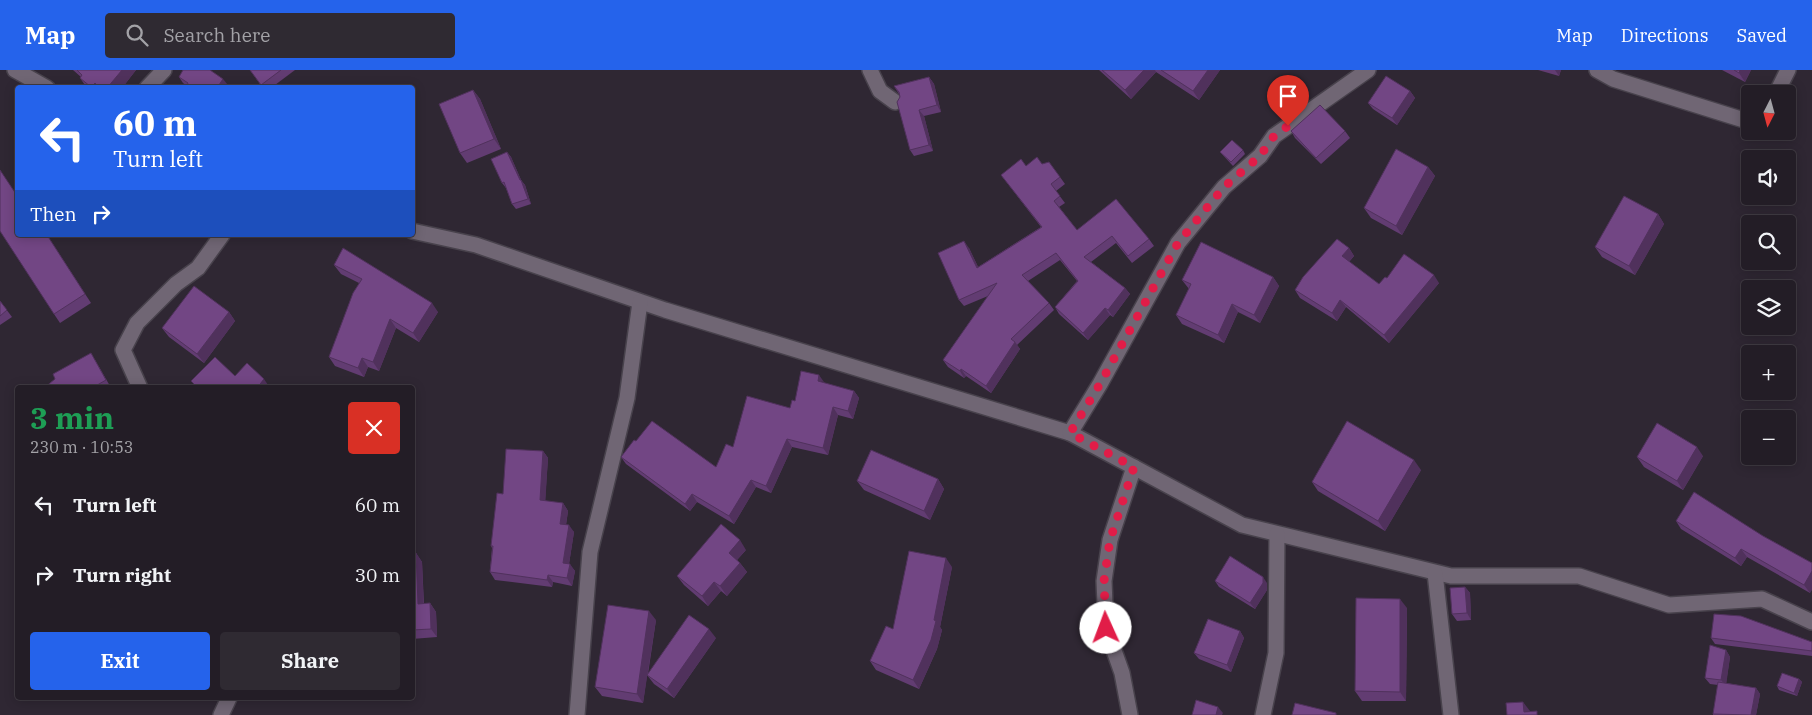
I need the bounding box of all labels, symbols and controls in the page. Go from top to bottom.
search box [105,13,455,58]
text: Map [25,19,75,51]
icon: search [123,21,151,49]
text: Search here [163,23,270,47]
text: Map [1556,24,1593,47]
text: Directions [1621,24,1709,47]
text: Saved [1737,24,1787,47]
pin [1267,75,1309,126]
icon: arrive [1274,82,1302,110]
north arrow [1741,85,1796,140]
map controls [1741,85,1796,465]
text: 60 m [113,100,197,146]
icon: left [30,105,95,170]
text: Turn left [113,144,203,173]
button: sound [1741,150,1796,205]
icon: right [87,200,115,228]
text: Then [30,202,77,226]
button: search [1741,215,1796,270]
button: layers [1741,280,1796,335]
button: + [1741,345,1796,400]
text: 3 min [30,398,114,437]
button: close [348,402,400,454]
button: − [1741,410,1796,465]
text: 230 m · 10:53 [30,437,133,457]
icon: left [30,491,58,519]
text: Turn left [73,493,156,517]
text: 60 m [355,493,400,517]
icon: right [30,561,58,589]
text: Turn right [73,563,171,587]
text: 30 m [355,563,400,587]
position arrow [1079,601,1131,653]
button: Exit [30,632,210,690]
button: Share [220,632,400,690]

